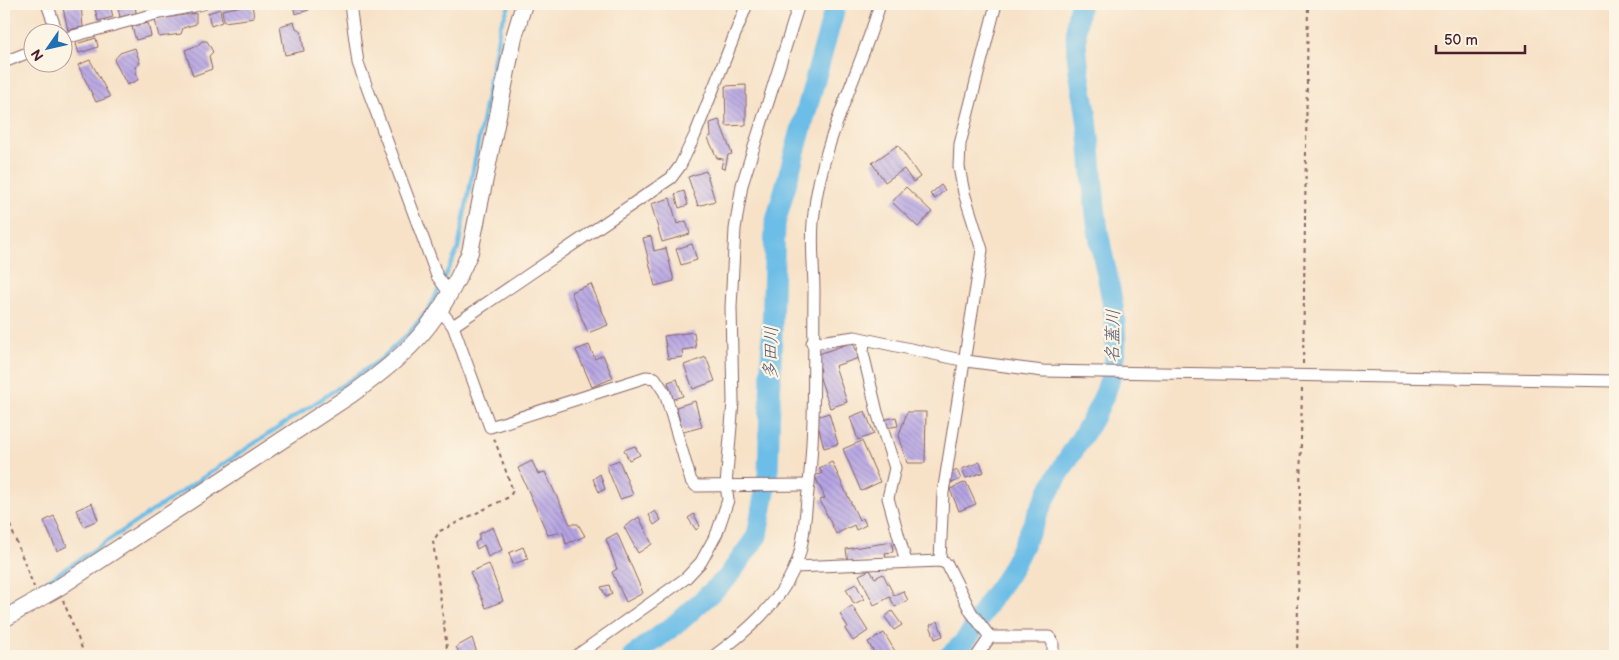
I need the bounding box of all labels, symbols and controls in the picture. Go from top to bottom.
north arrow [22,22,72,72]
scale bar [1436,22,1525,54]
text: 50 m [1444,31,1478,50]
text: N [28,46,48,64]
water label: 名蓋川 [1102,309,1124,363]
water label: 多田川 [760,326,782,380]

